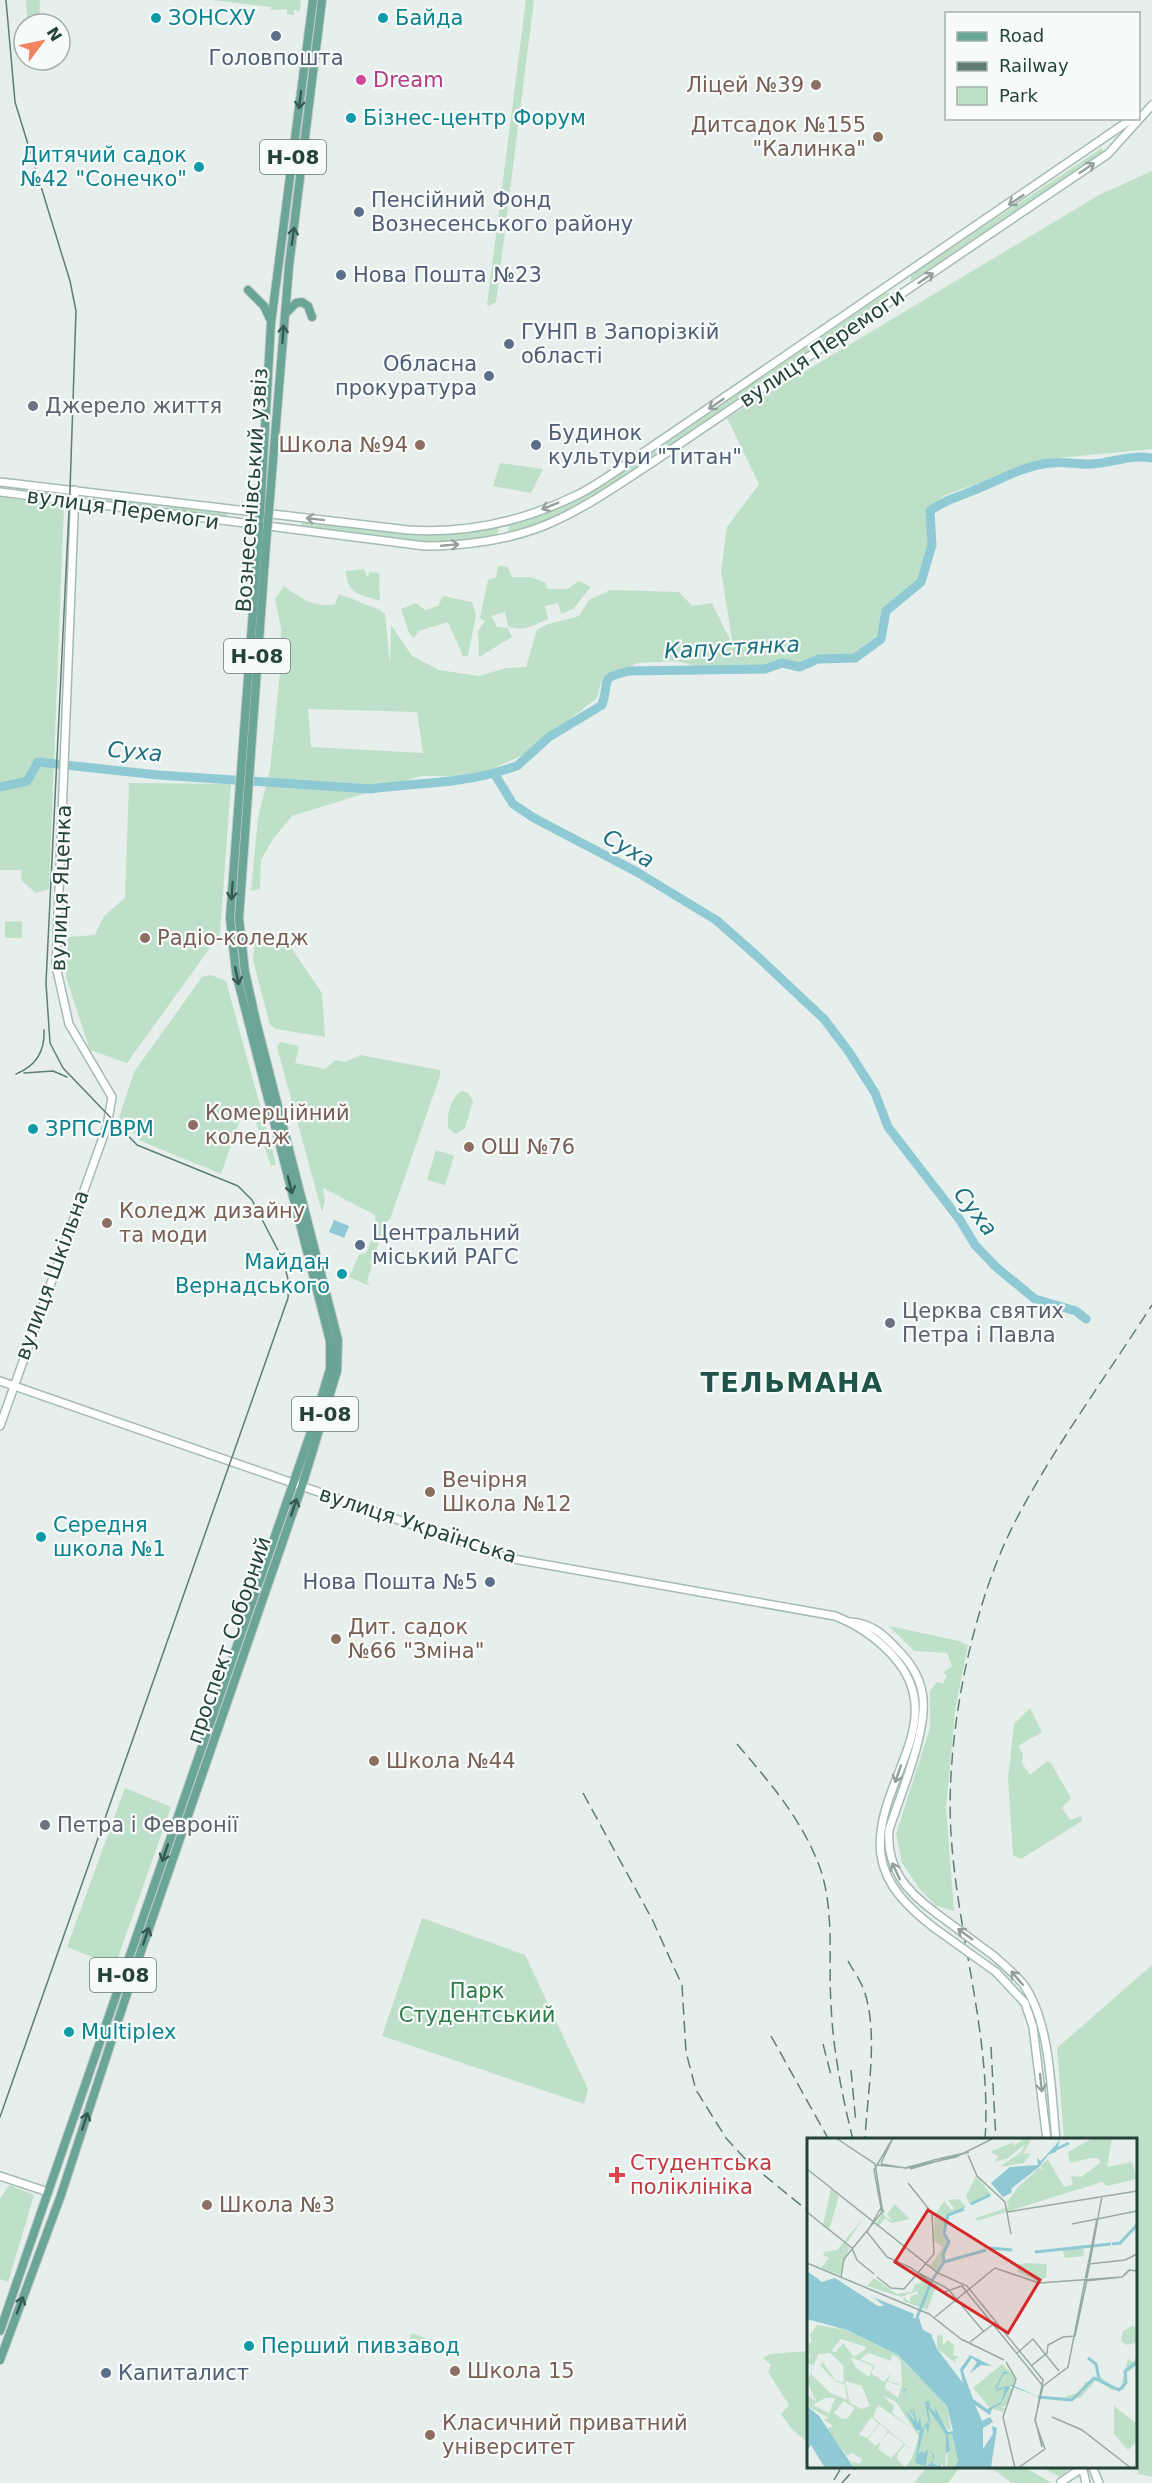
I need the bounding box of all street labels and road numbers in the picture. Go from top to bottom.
road number: Н-08 [260,140,326,174]
street label: вулиця Перемоги [735,284,909,412]
street label: Вознесенівський узвіз [231,367,273,613]
street label: вулиця Перемоги [25,484,221,534]
road number: Н-08 [224,639,290,673]
street label: вулиця Яценка [46,804,76,972]
street label: вулиця Шкільна [10,1187,94,1363]
road number: Н-08 [292,1397,358,1431]
street label: вулиця Українська [316,1482,520,1568]
street label: проспект Соборний [182,1533,276,1747]
road number: Н-08 [90,1958,156,1992]

